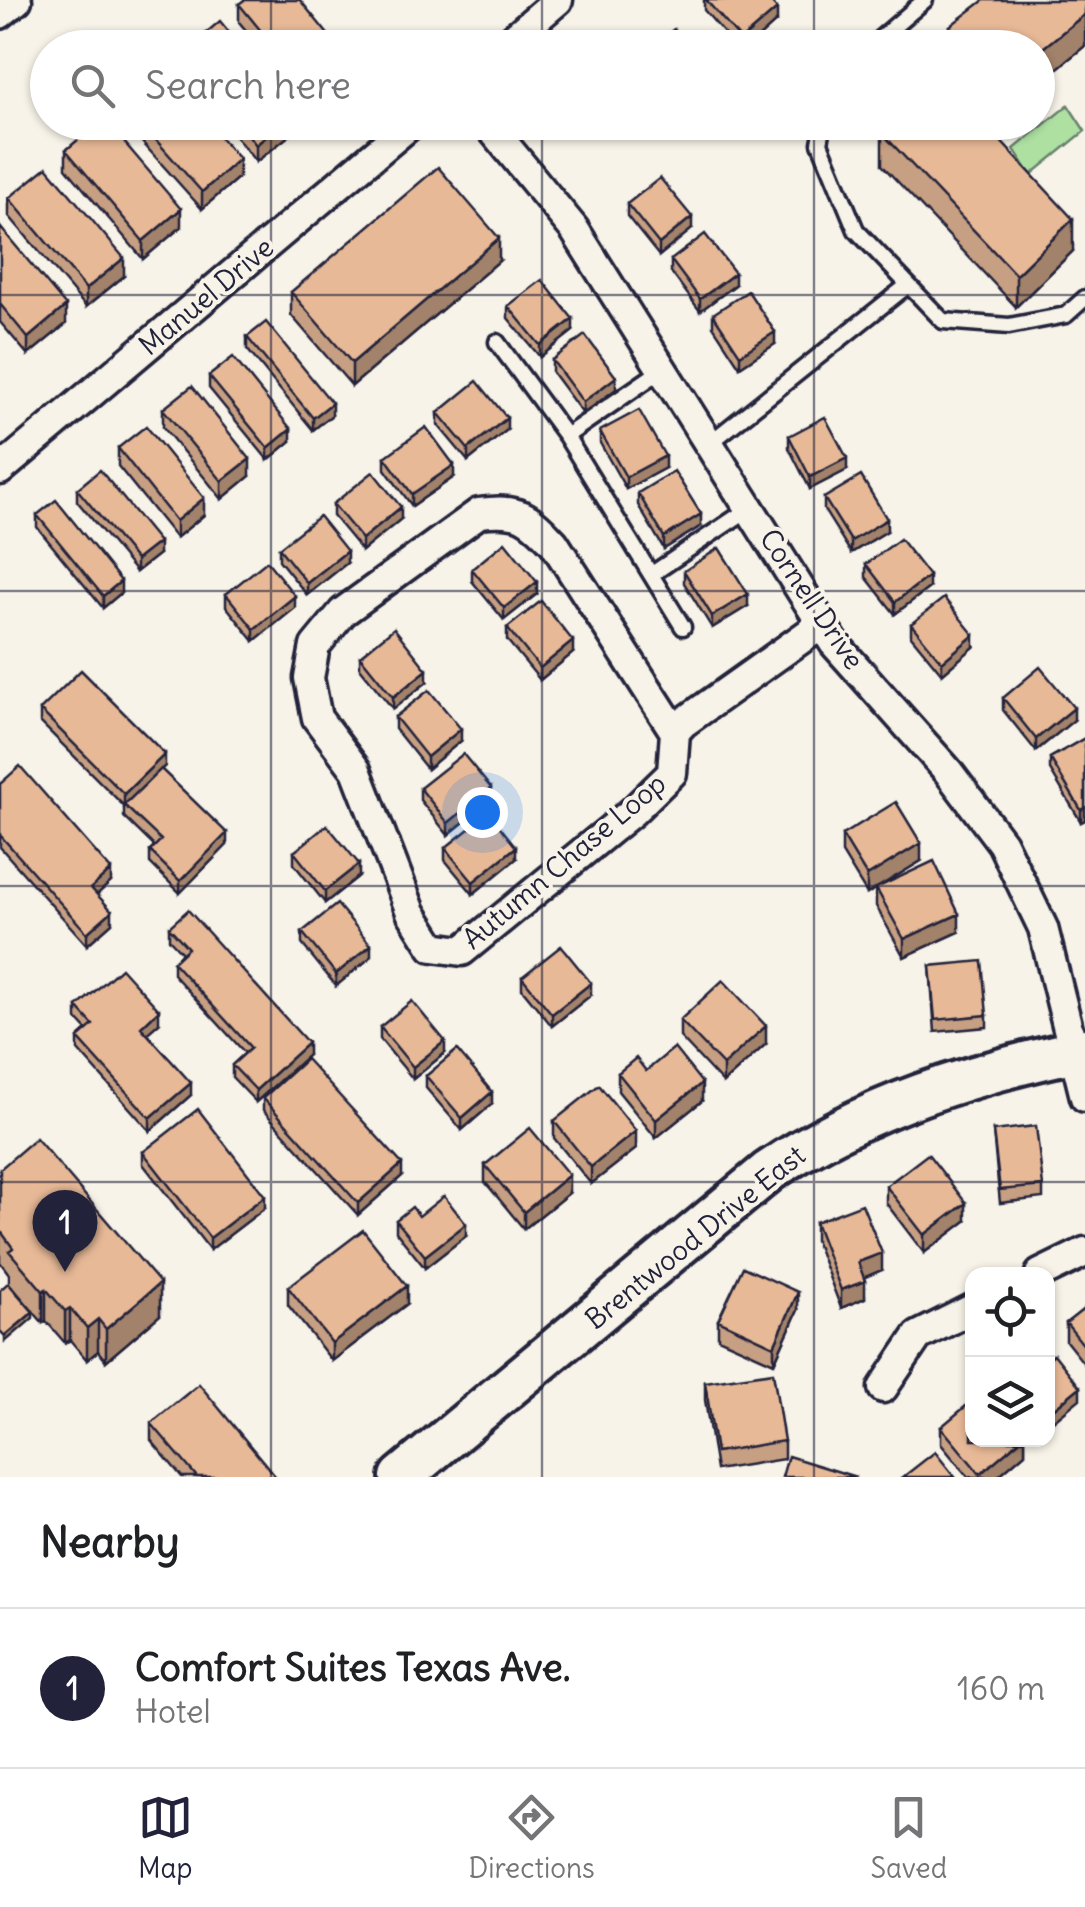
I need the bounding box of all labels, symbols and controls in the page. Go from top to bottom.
search box [30,30,1055,140]
icon: search [65,58,120,113]
text: Search here [145,62,351,109]
street label: Manuel Drive [131,229,281,363]
street label: Cornell Drive [752,522,872,676]
street label: Autumn Chase Loop [455,765,673,957]
your location [457,787,508,838]
street label: Brentwood Drive East [578,1137,812,1337]
pin: 1 [32,1190,98,1272]
map controls [965,1267,1055,1447]
button: locate [965,1267,1055,1357]
button: layers [965,1357,1055,1447]
text: Nearby [40,1516,179,1568]
text: Comfort Suites Texas Ave. [135,1644,571,1691]
text: 1 [66,1668,79,1709]
text: 160 m [957,1668,1045,1709]
text: Hotel [135,1691,211,1732]
tab: Map [138,1790,193,1886]
tab: Directions [468,1790,595,1886]
tab: Saved [870,1790,947,1886]

